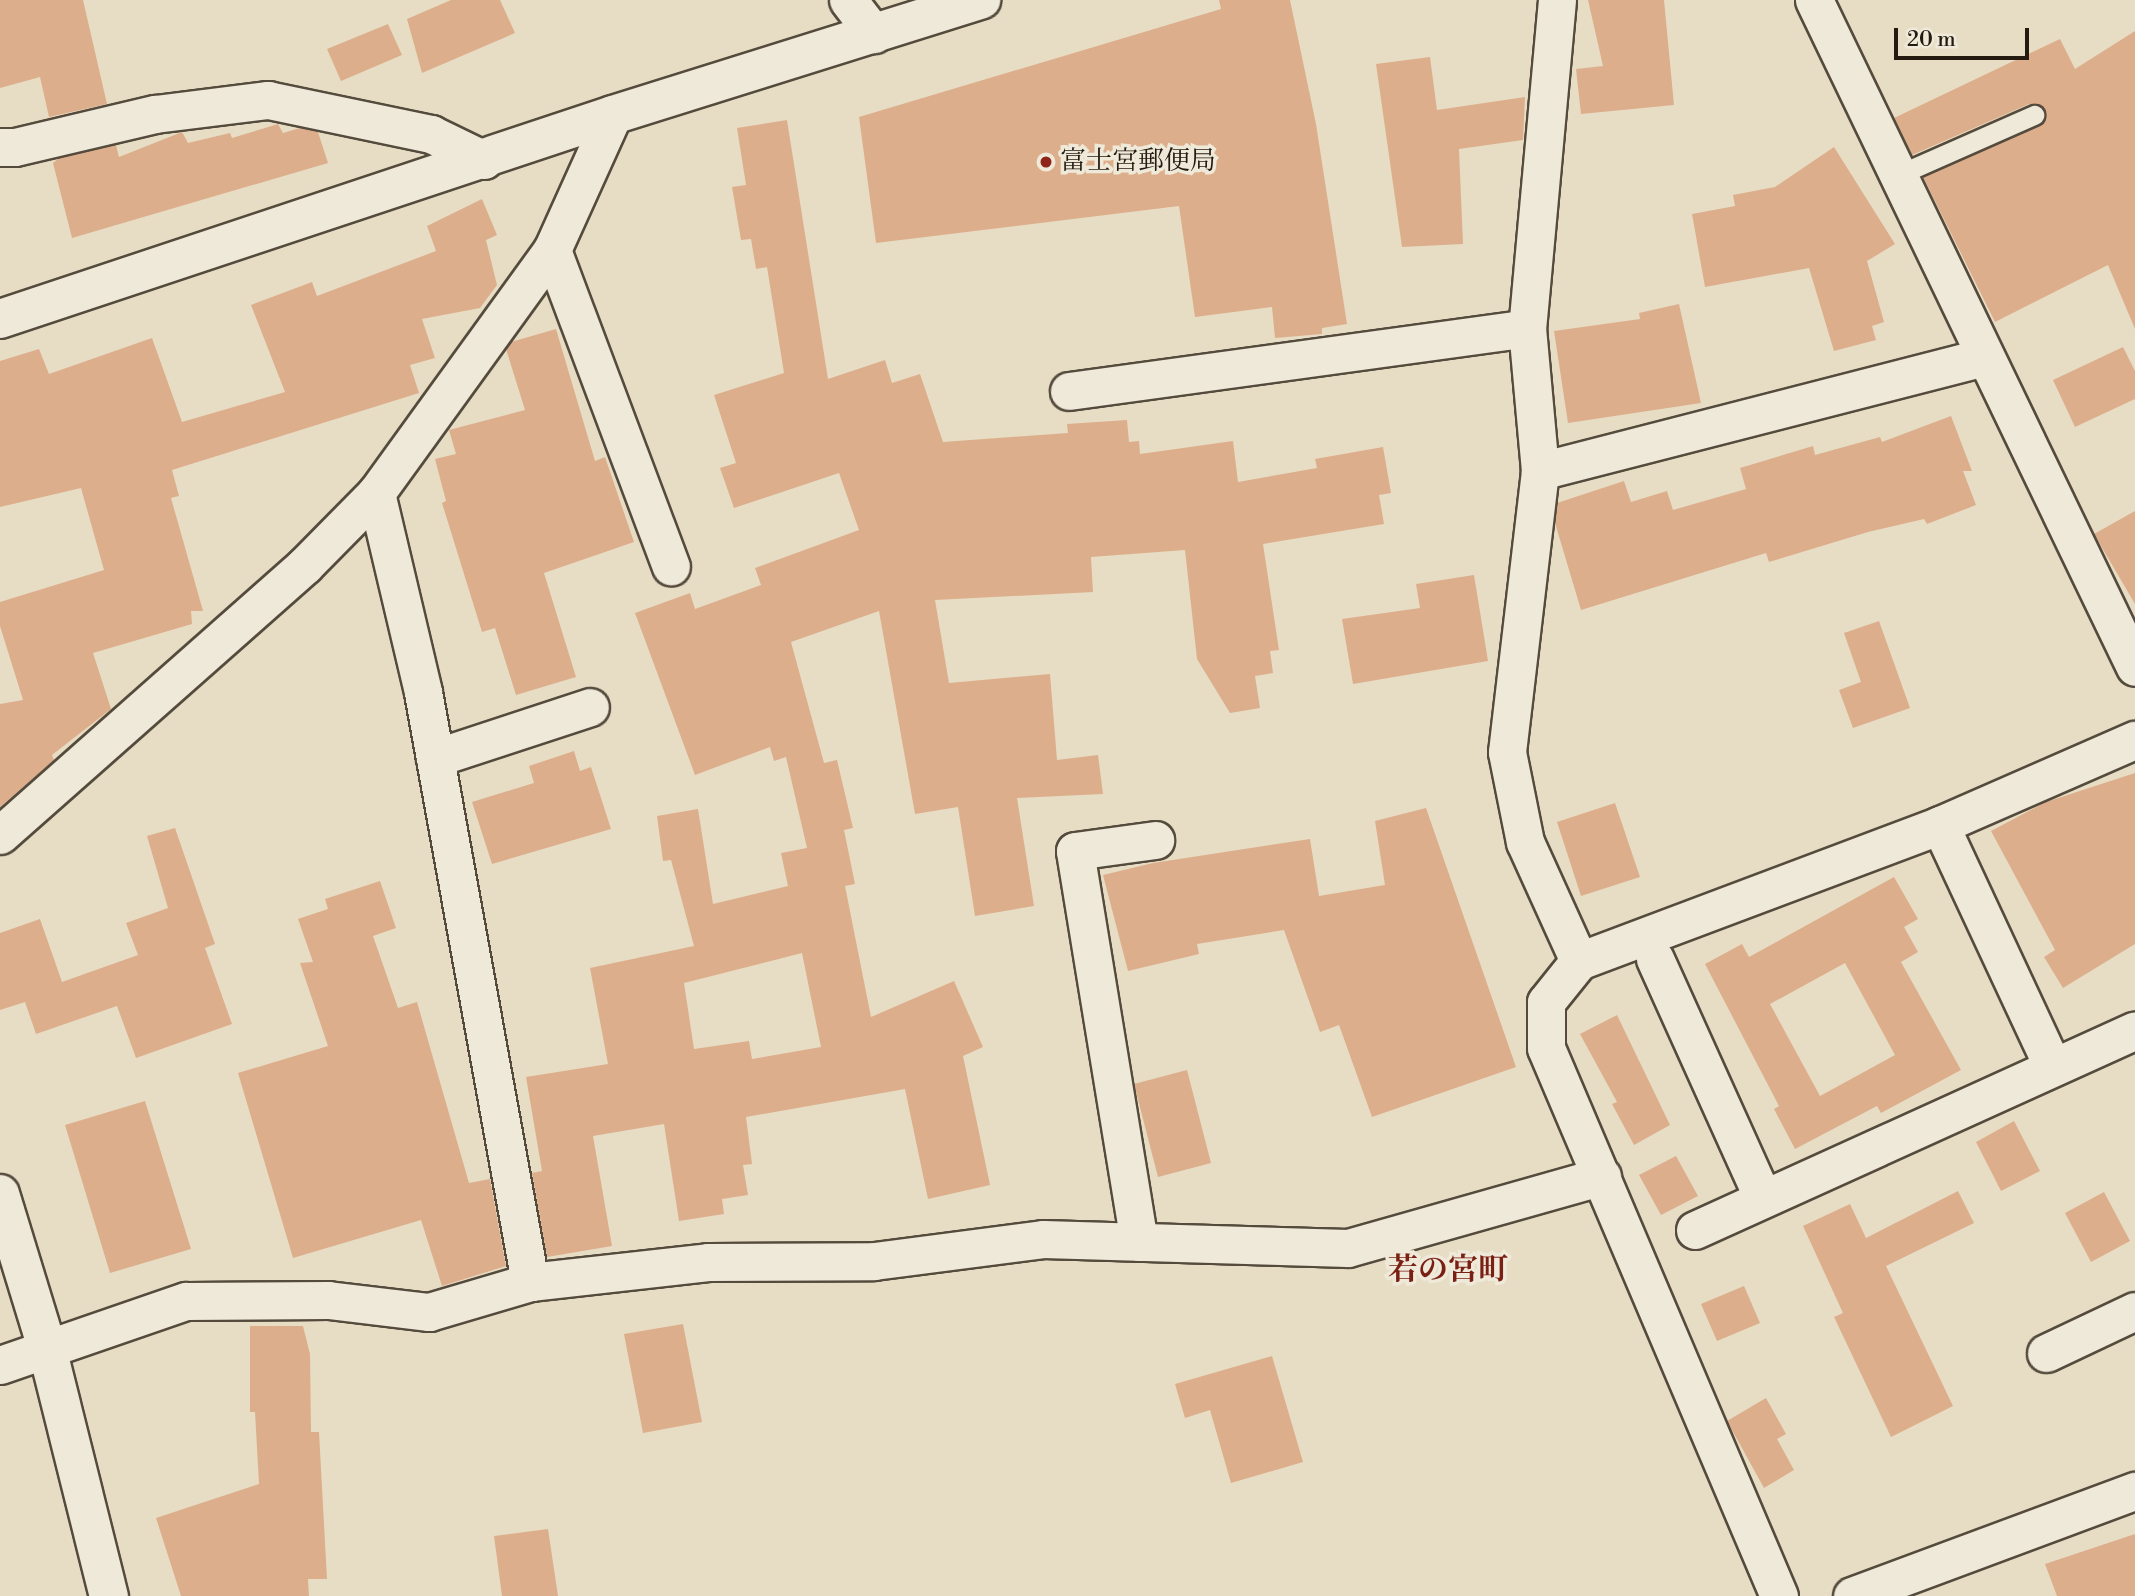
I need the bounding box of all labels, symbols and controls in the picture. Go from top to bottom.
scale bar [1897,14,2032,58]
text: 20 m [1907,27,1956,53]
place label: 富士宮郵便局 [1060,146,1216,178]
marker: 富士宮郵便局 [1038,154,1054,170]
district label: 若の宮町 [1388,1252,1508,1288]

